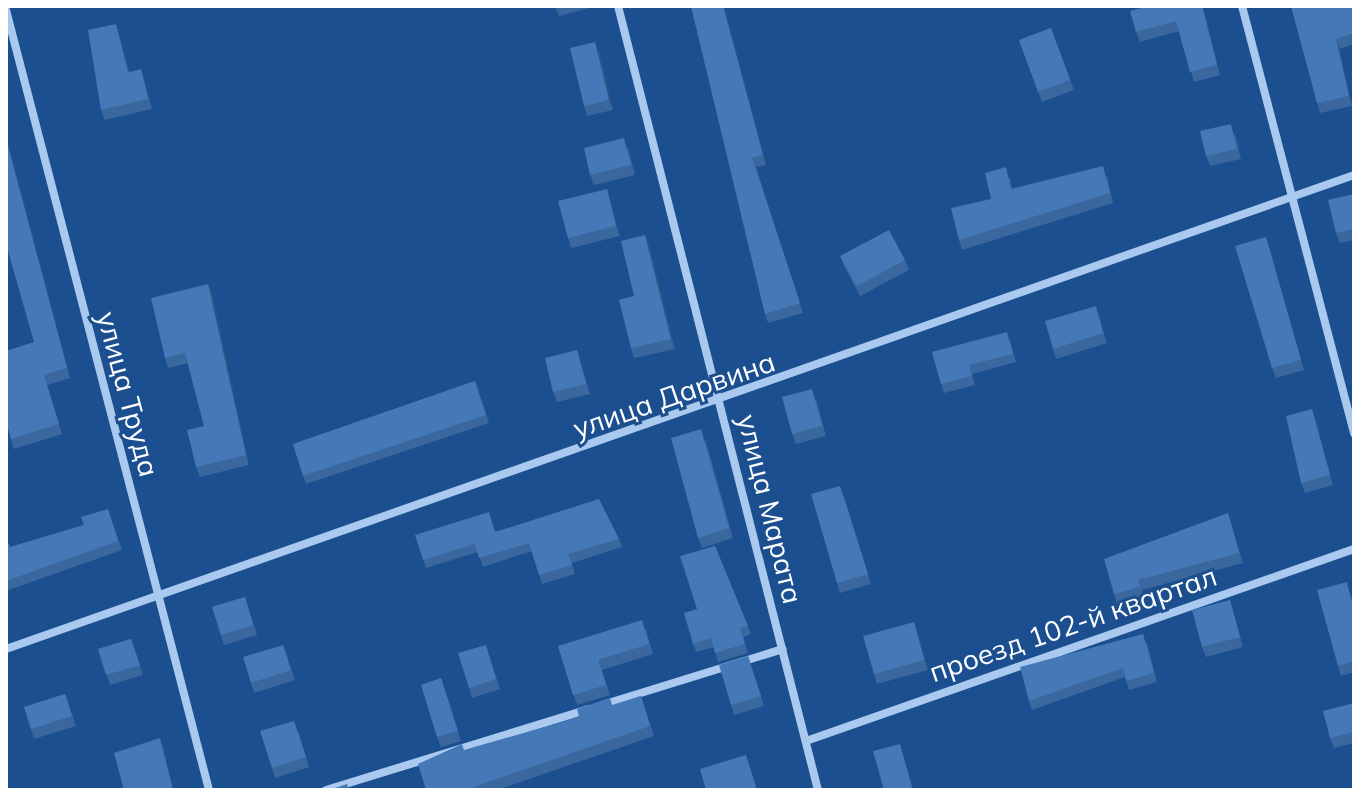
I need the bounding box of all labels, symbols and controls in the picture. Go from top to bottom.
street label: улица Труда [90,308,166,480]
street label: улица Дарвина [568,345,780,445]
street label: улица Марата [730,411,810,607]
street label: проезд 102-й квартал [925,559,1221,689]

